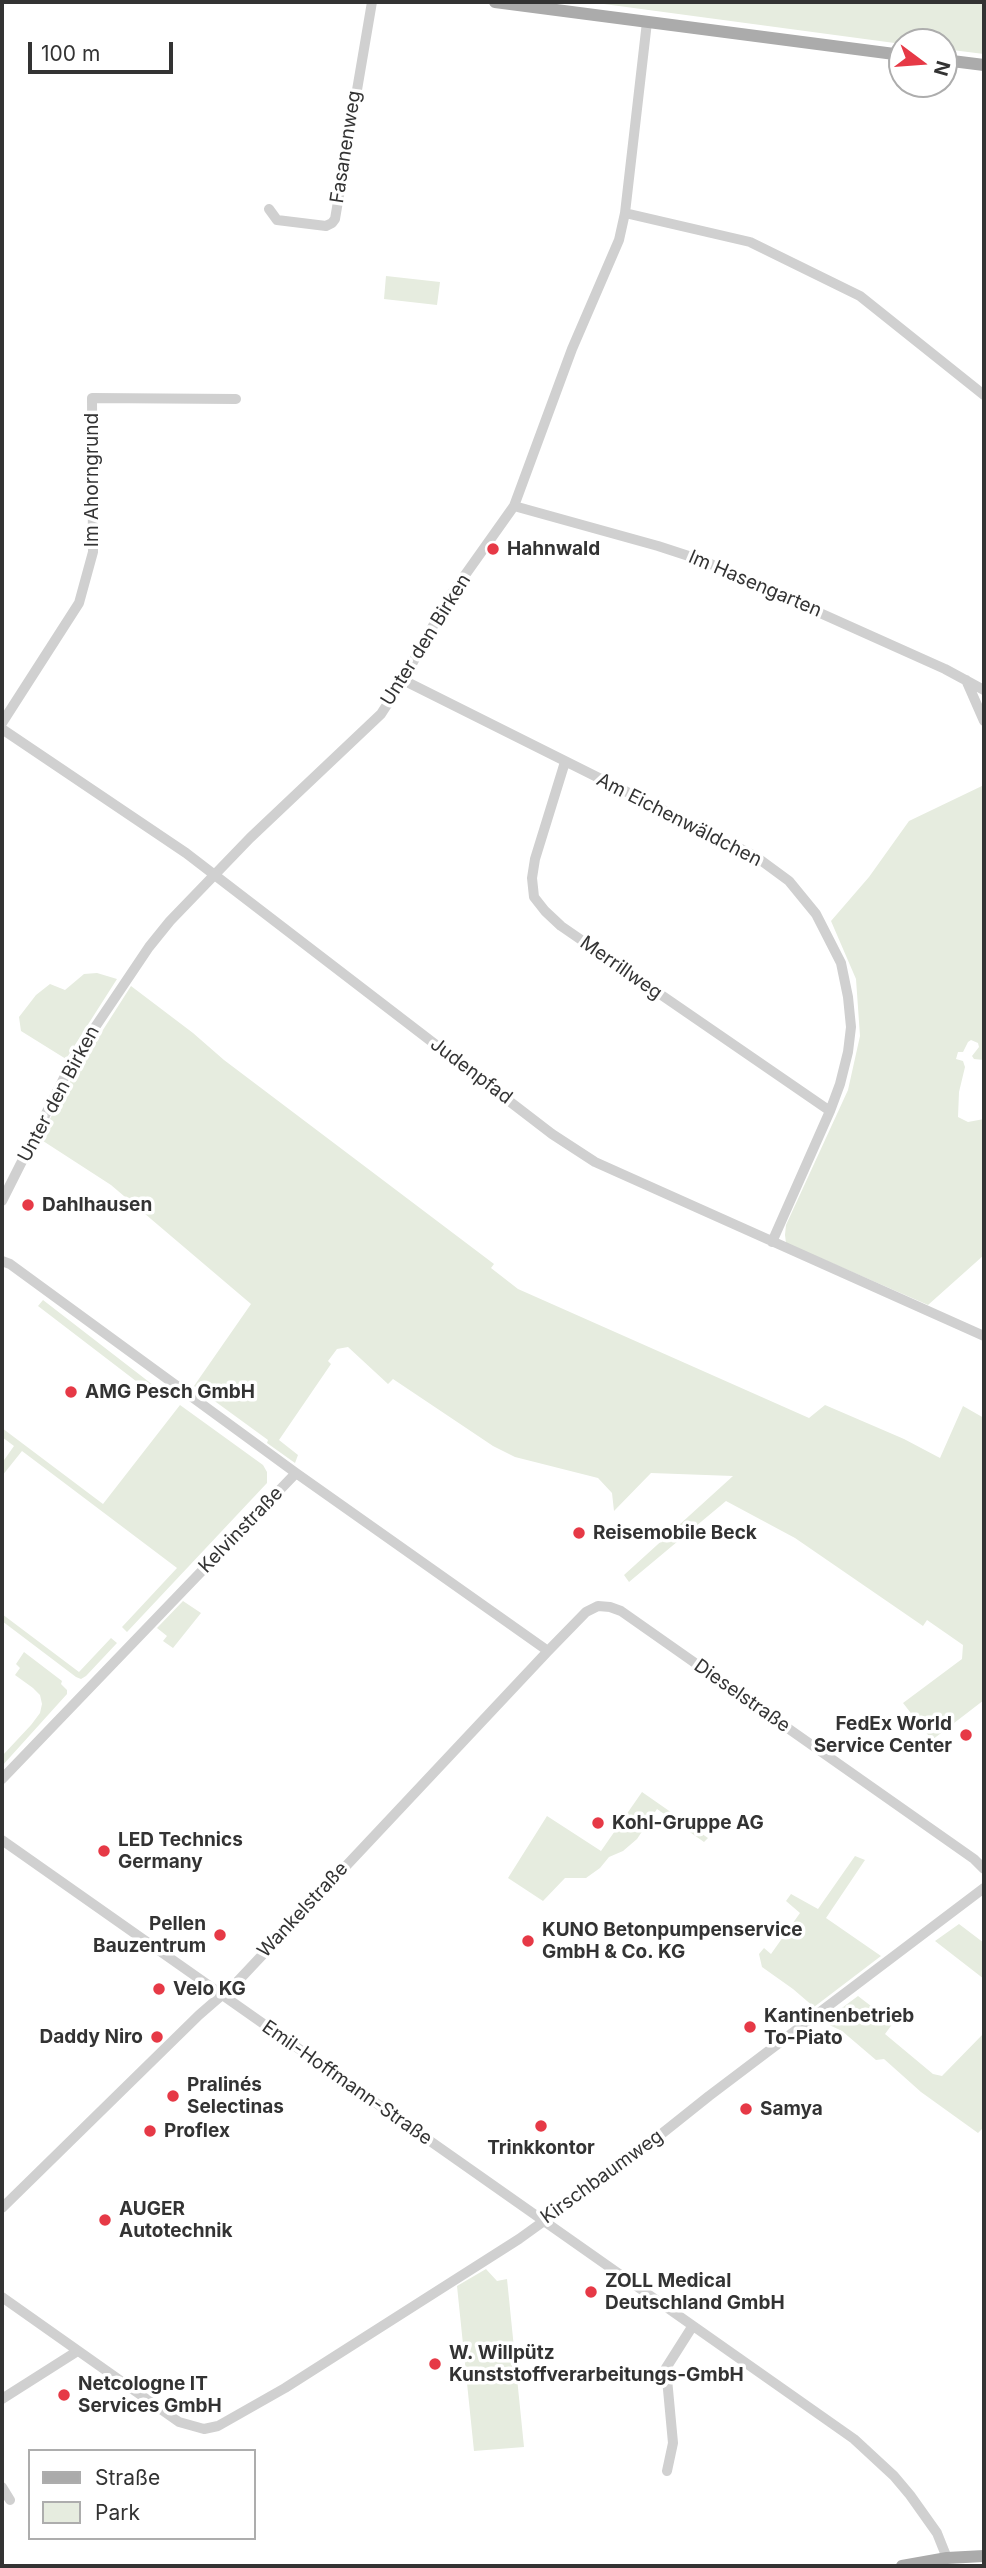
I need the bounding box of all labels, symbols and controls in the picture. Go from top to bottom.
scale bar [32,28,177,72]
north arrow [888,28,958,98]
text: 100 m [41,41,100,66]
text: N [929,58,955,78]
street label: Fasanenweg [326,89,366,205]
street label: Im Ahorngrund [81,413,103,547]
place label: Hahnwald [507,538,600,560]
marker: Hahnwald [485,541,501,557]
street label: Im Hasengarten [685,546,825,622]
street label: Unter den Birken [376,570,476,710]
street label: Am Eichenwäldchen [593,768,765,872]
street label: Merrillweg [576,931,666,1005]
street label: Unter den Birken [13,1022,105,1166]
street label: Judenpfad [426,1033,516,1109]
place label: Dahlhausen [42,1194,152,1216]
marker: Dahlhausen [20,1197,36,1213]
place label: AMG Pesch GmbH [85,1381,255,1403]
marker: AMG Pesch GmbH [63,1384,79,1400]
street label: Kelvinstraße [194,1482,288,1578]
place label: Reisemobile Beck [593,1522,757,1544]
marker: Reisemobile Beck [571,1525,587,1541]
street label: Dieselstraße [690,1655,794,1737]
place label: FedEx World Service Center [814,1713,952,1757]
marker: FedEx World Service Center [958,1727,974,1743]
place label: Kohl-Gruppe AG [612,1812,764,1834]
marker: Kohl-Gruppe AG [590,1815,606,1831]
place label: LED Technics Germany [118,1829,243,1873]
marker: LED Technics Germany [96,1843,112,1859]
street label: Wankelstraße [253,1858,353,1962]
place label: Pellen Bauzentrum [93,1913,206,1957]
place label: KUNO Betonpumpenservice GmbH & Co. KG [542,1919,803,1963]
marker: Pellen Bauzentrum [212,1927,228,1943]
marker: KUNO Betonpumpenservice GmbH & Co. KG [520,1933,536,1949]
place label: Velo KG [173,1978,246,2000]
marker: Velo KG [151,1981,167,1997]
place label: Kantinenbetrieb To-Piato [764,2005,914,2049]
street label: Emil-Hoffmann-Straße [258,2016,436,2150]
marker: Kantinenbetrieb To-Piato [742,2019,758,2035]
place label: Daddy Niro [40,2026,143,2048]
marker: Daddy Niro [149,2029,165,2045]
place label: Pralinés Selectinas [187,2074,284,2118]
marker: Pralinés Selectinas [165,2088,181,2104]
place label: Samya [760,2098,823,2120]
marker: Samya [738,2101,754,2117]
marker: Trinkkontor [533,2118,549,2134]
place label: Proflex [164,2120,230,2142]
marker: Proflex [142,2123,158,2139]
street label: Kirschbaumweg [537,2125,667,2229]
place label: Trinkkontor [487,2137,595,2159]
place label: AUGER Autotechnik [119,2198,233,2242]
marker: AUGER Autotechnik [97,2212,113,2228]
place label: ZOLL Medical Deutschland GmbH [605,2270,785,2314]
marker: ZOLL Medical Deutschland GmbH [583,2284,599,2300]
place label: W. Willpütz Kunststoffverarbeitungs-GmbH [449,2342,744,2386]
marker: W. Willpütz Kunststoffverarbeitungs-GmbH [427,2356,443,2372]
place label: Netcologne IT Services GmbH [78,2373,222,2417]
marker: Netcologne IT Services GmbH [56,2387,72,2403]
legend [28,2449,256,2540]
text: Straße [95,2465,160,2490]
text: Park [95,2500,140,2525]

